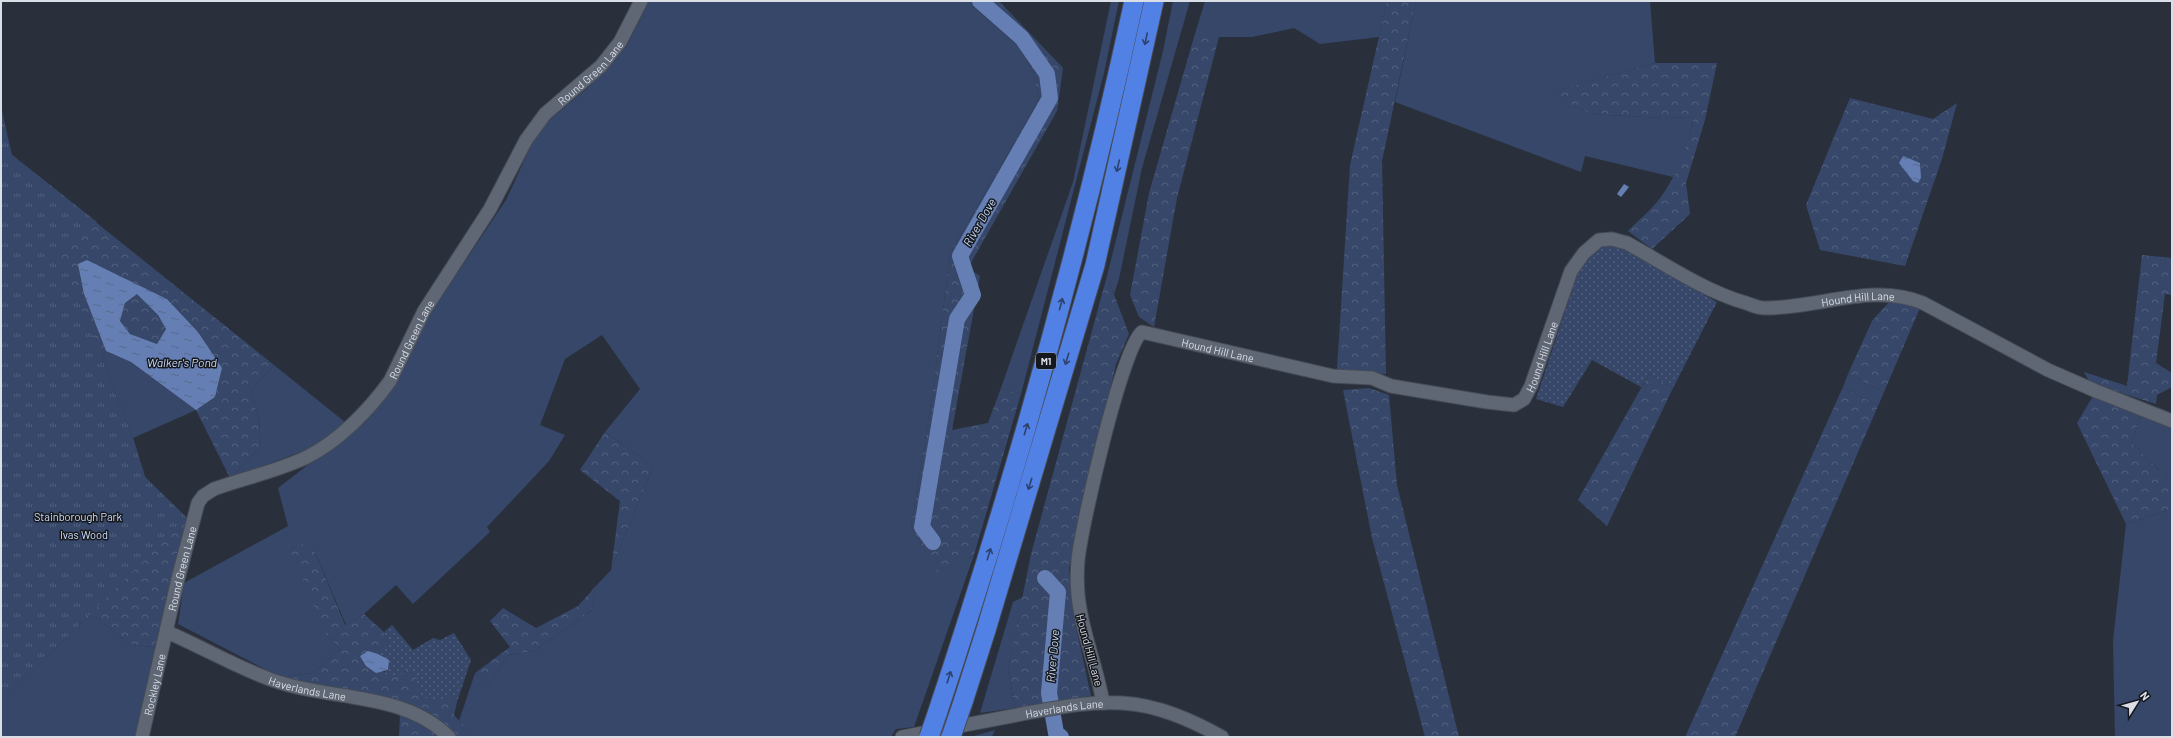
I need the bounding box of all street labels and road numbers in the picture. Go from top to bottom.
street label: Round Green Lane [554,37,626,107]
street label: Hound Hill Lane [1820,288,1895,308]
street label: Round Green Lane [386,297,436,381]
street label: Hound Hill Lane [1523,319,1560,394]
street label: Hound Hill Lane [1180,335,1256,364]
road number: M1 [1036,353,1056,369]
street label: Round Green Lane [164,525,198,612]
street label: Hound Hill Lane [1074,613,1106,688]
street label: Rockley Lane [141,652,167,717]
street label: Haverlands Lane [267,673,347,702]
street label: Haverlands Lane [1024,696,1104,720]

